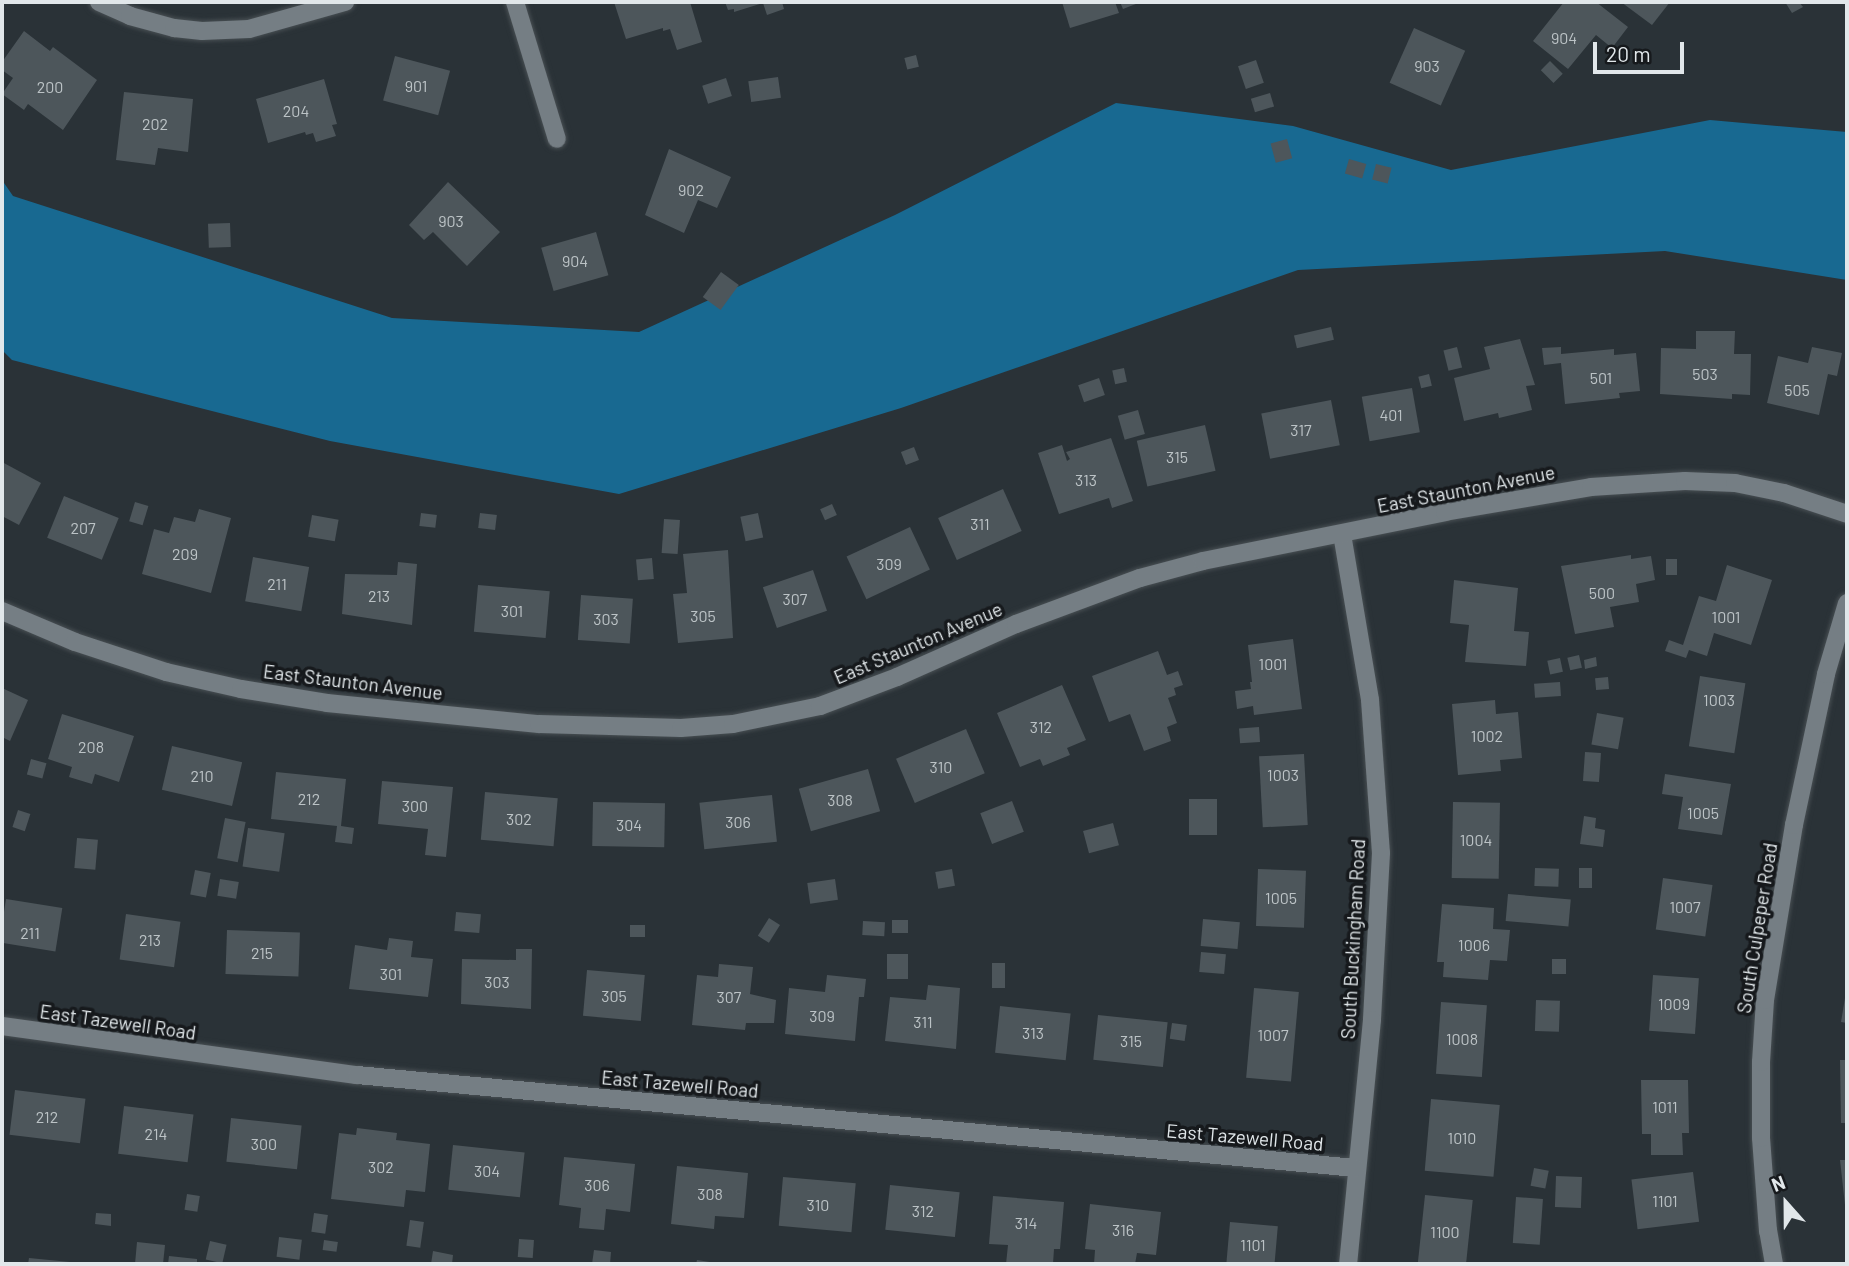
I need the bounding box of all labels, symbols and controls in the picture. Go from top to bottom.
house number: 904 [1551,28,1577,48]
scale bar [1597,28,1688,72]
text: 20 m [1606,41,1651,66]
house number: 903 [1414,56,1440,76]
house number: 901 [405,76,427,96]
house number: 200 [37,77,63,97]
house number: 204 [283,101,309,121]
house number: 202 [142,114,168,134]
house number: 902 [678,180,704,200]
house number: 903 [438,211,464,231]
house number: 904 [562,251,588,271]
house number: 503 [1692,364,1718,384]
house number: 501 [1590,368,1612,388]
house number: 505 [1784,380,1810,400]
house number: 401 [1379,405,1403,425]
house number: 317 [1290,420,1312,440]
house number: 315 [1166,447,1188,467]
street label: East Staunton Avenue [1375,461,1557,517]
house number: 313 [1075,470,1097,490]
house number: 311 [970,514,990,534]
house number: 207 [70,518,96,538]
house number: 209 [172,544,198,564]
house number: 309 [876,554,902,574]
house number: 211 [267,574,287,594]
house number: 500 [1589,583,1615,603]
house number: 213 [368,586,390,606]
house number: 307 [783,589,807,609]
street label: East Staunton Avenue [830,597,1006,689]
house number: 301 [501,601,523,621]
house number: 305 [690,606,716,626]
house number: 1001 [1712,607,1740,627]
house number: 303 [593,609,619,629]
house number: 1001 [1259,654,1287,674]
street label: East Staunton Avenue [262,660,444,704]
house number: 1003 [1703,690,1735,710]
house number: 312 [1030,717,1052,737]
house number: 1002 [1471,726,1503,746]
house number: 208 [78,737,104,757]
house number: 310 [930,757,952,777]
house number: 1003 [1267,765,1299,785]
house number: 210 [191,766,213,786]
house number: 212 [298,789,320,809]
house number: 308 [827,790,853,810]
house number: 300 [402,796,428,816]
house number: 1005 [1687,803,1719,823]
house number: 302 [506,809,532,829]
house number: 306 [725,812,751,832]
house number: 304 [616,815,642,835]
house number: 1004 [1460,830,1492,850]
street label: South Buckingham Road [1336,838,1370,1040]
street label: South Culpeper Road [1732,841,1782,1015]
house number: 1005 [1265,888,1297,908]
house number: 1007 [1669,897,1701,917]
house number: 211 [20,923,40,943]
house number: 213 [139,930,161,950]
house number: 1006 [1458,935,1490,955]
house number: 215 [251,943,273,963]
house number: 301 [380,964,402,984]
house number: 303 [484,972,510,992]
house number: 305 [601,986,627,1006]
house number: 307 [717,987,741,1007]
house number: 1009 [1658,994,1690,1014]
street label: East Tazewell Road [38,1000,198,1044]
house number: 309 [809,1006,835,1026]
house number: 311 [913,1012,933,1032]
house number: 313 [1022,1023,1044,1043]
house number: 1007 [1257,1025,1289,1045]
house number: 1008 [1446,1029,1478,1049]
house number: 315 [1120,1031,1142,1051]
street label: East Tazewell Road [600,1066,760,1102]
house number: 1011 [1652,1097,1678,1117]
house number: 212 [36,1107,58,1127]
street label: East Tazewell Road [1165,1119,1325,1155]
house number: 214 [145,1124,167,1144]
house number: 1010 [1448,1128,1476,1148]
house number: 300 [251,1134,277,1154]
house number: 302 [368,1157,394,1177]
house number: 304 [474,1161,500,1181]
north arrow [1751,1168,1821,1238]
text: N [1768,1170,1788,1196]
house number: 306 [584,1175,610,1195]
house number: 308 [697,1184,723,1204]
house number: 1101 [1652,1191,1678,1211]
house number: 310 [807,1195,829,1215]
house number: 312 [912,1201,934,1221]
house number: 314 [1015,1213,1037,1233]
house number: 316 [1112,1220,1134,1240]
house number: 1100 [1430,1222,1460,1242]
house number: 1101 [1240,1235,1266,1255]

